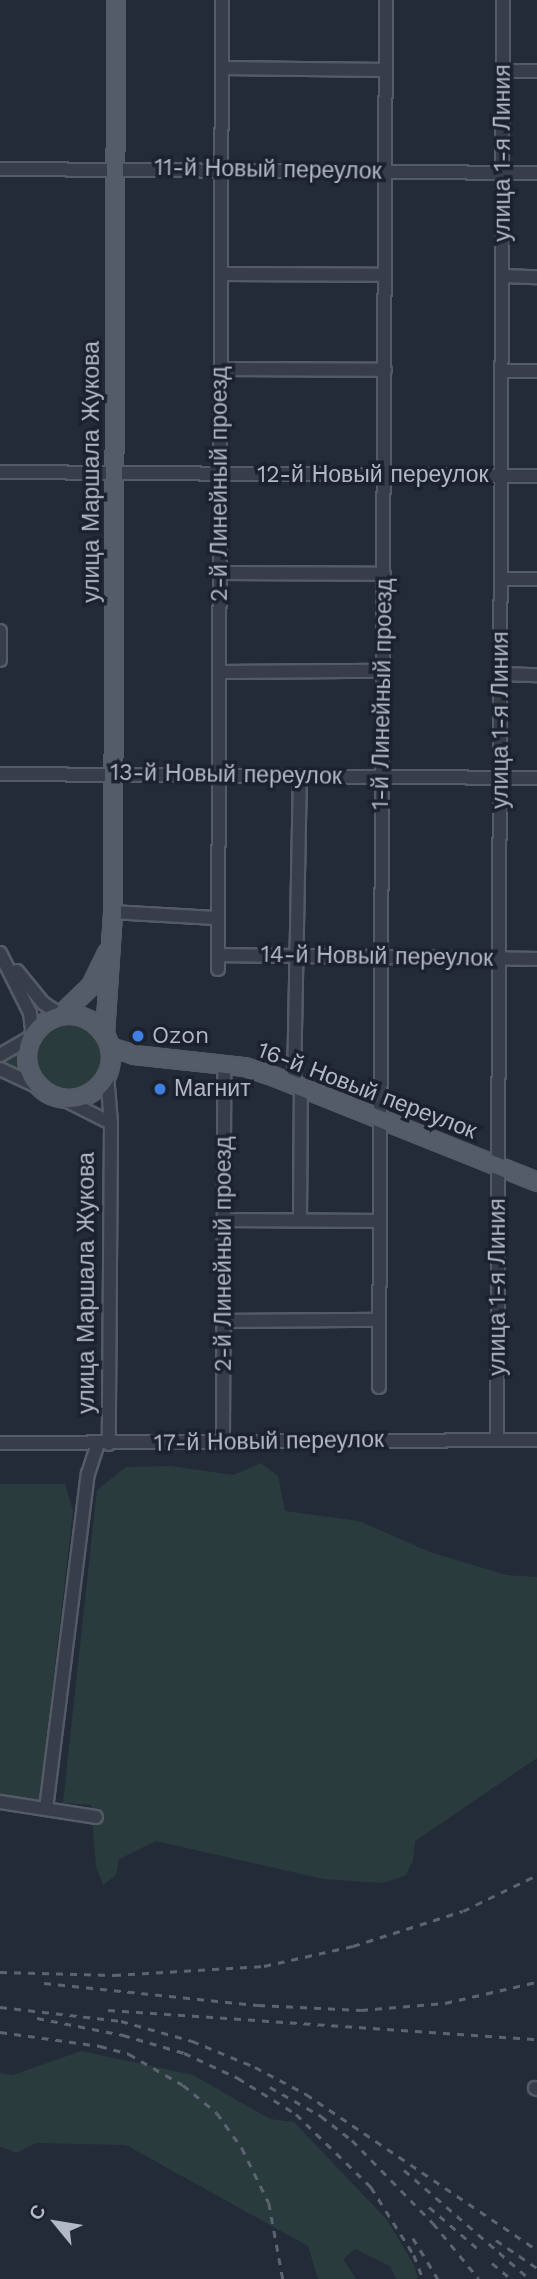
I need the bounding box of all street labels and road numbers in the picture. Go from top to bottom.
street label: улица 1-я Линия [489,64,517,242]
street label: 11-й Новый переулок [154,154,382,186]
street label: улица Маршала Жукова [78,341,106,603]
street label: 2-й Линейный проезд [206,366,234,602]
street label: 12-й Новый переулок [257,461,489,489]
street label: 1-й Линейный проезд [367,578,399,810]
street label: улица 1-я Линия [487,631,515,809]
street label: 13-й Новый переулок [110,759,342,791]
street label: 14-й Новый переулок [261,941,493,973]
street label: 16-й Новый переулок [254,1036,480,1146]
street label: 2-й Линейный проезд [210,1136,238,1372]
street label: улица Маршала Жукова [73,1152,101,1414]
street label: улица 1-я Линия [484,1198,512,1376]
street label: 17-й Новый переулок [154,1426,384,1458]

